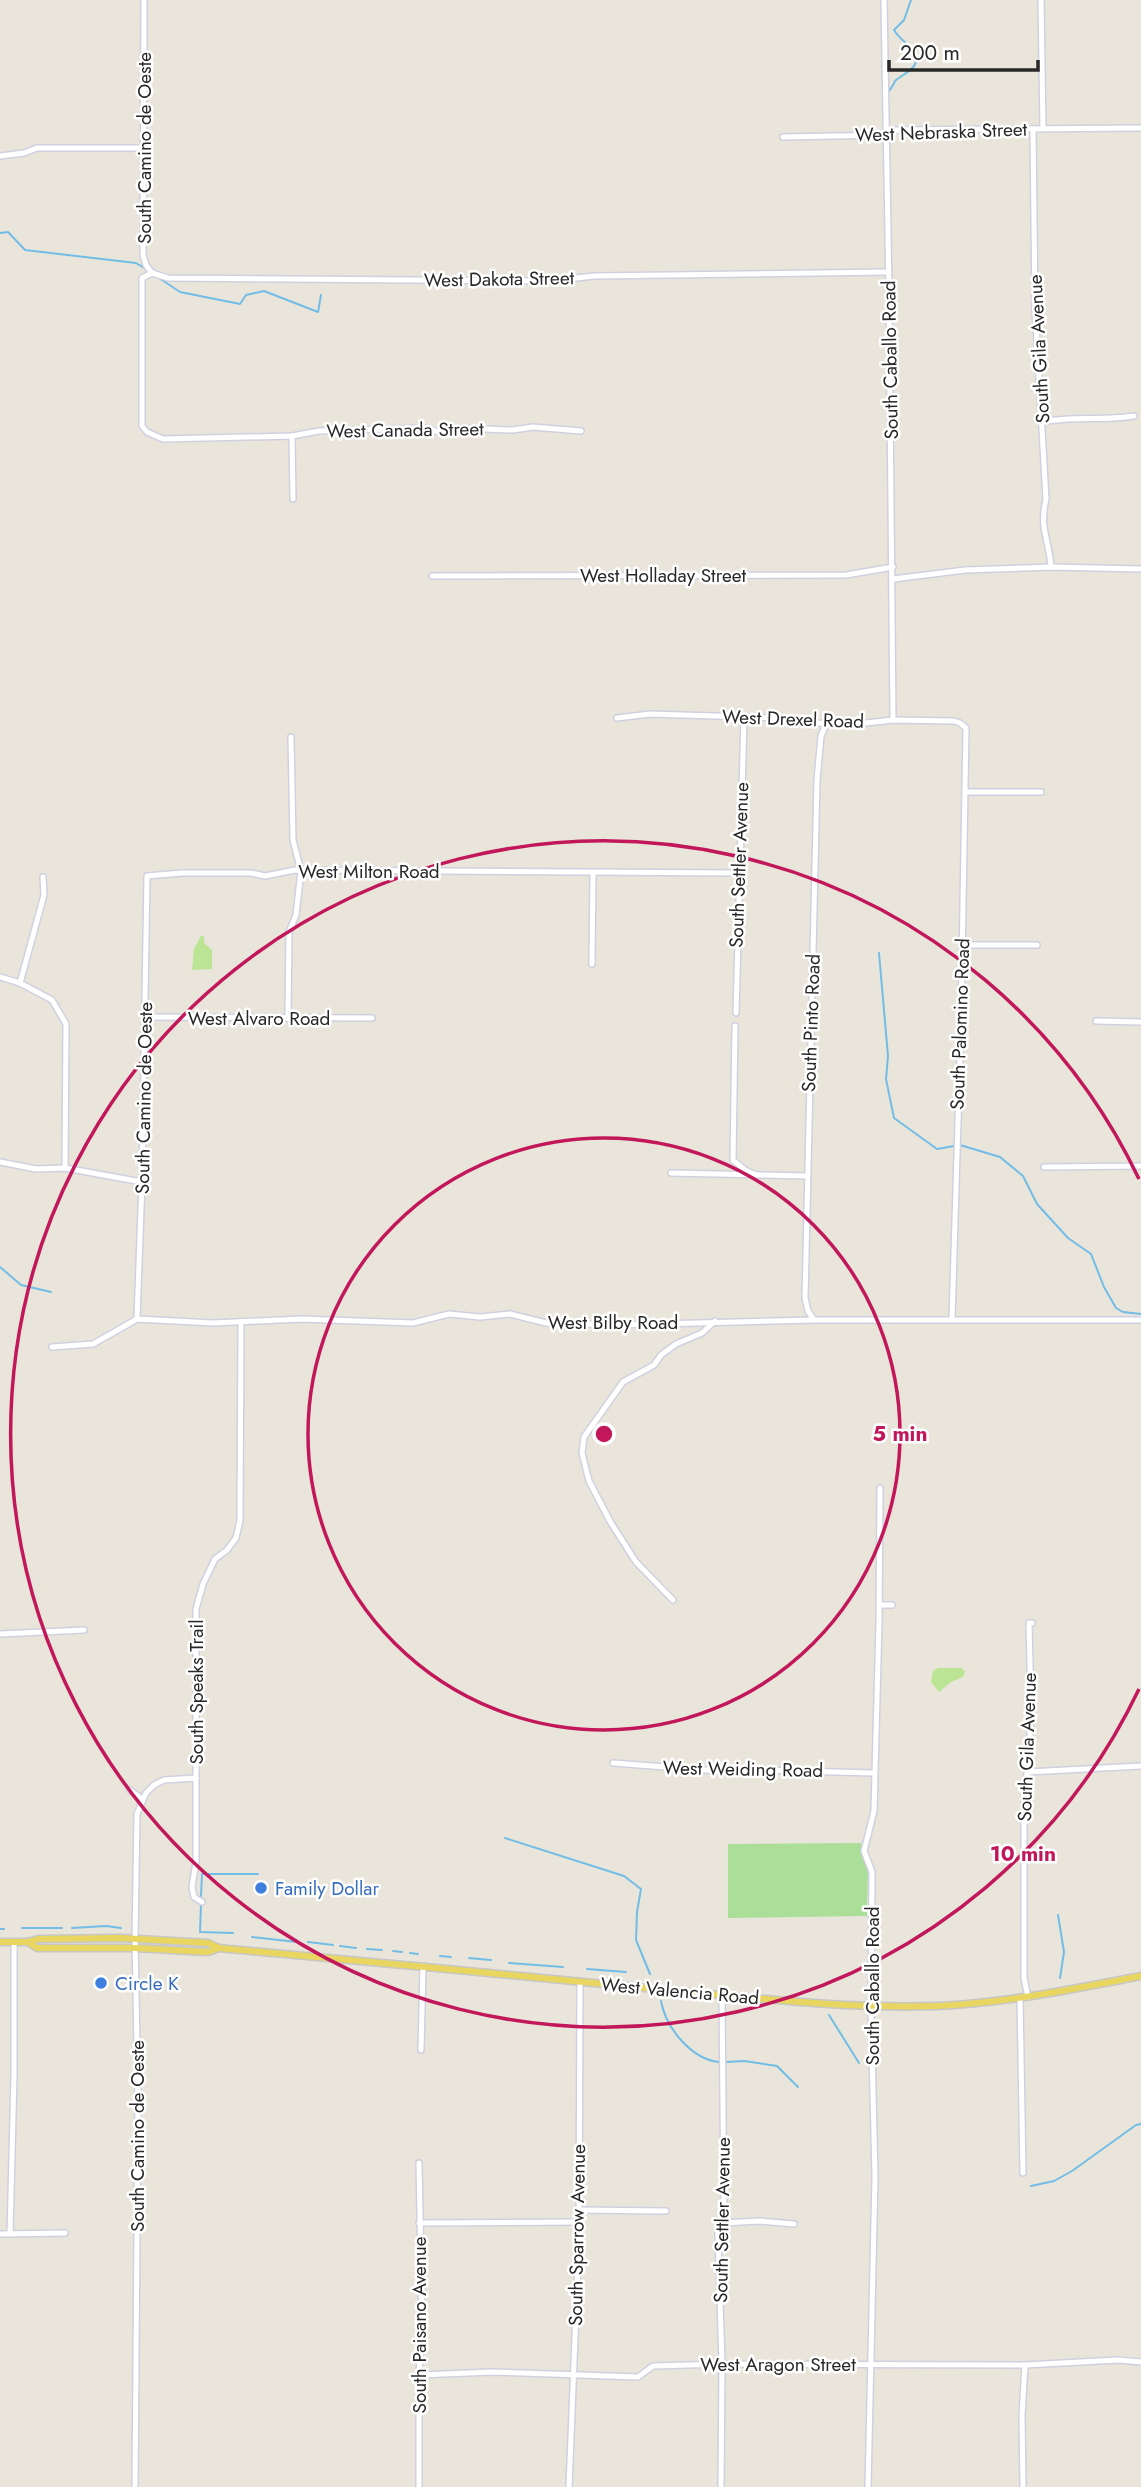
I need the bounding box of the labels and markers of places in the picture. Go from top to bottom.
centre of rings [592,1422,616,1446]
place label: Family Dollar [275,1875,379,1902]
marker: Family Dollar [253,1880,269,1896]
place label: Circle K [115,1970,179,1997]
marker: Circle K [93,1975,109,1991]

